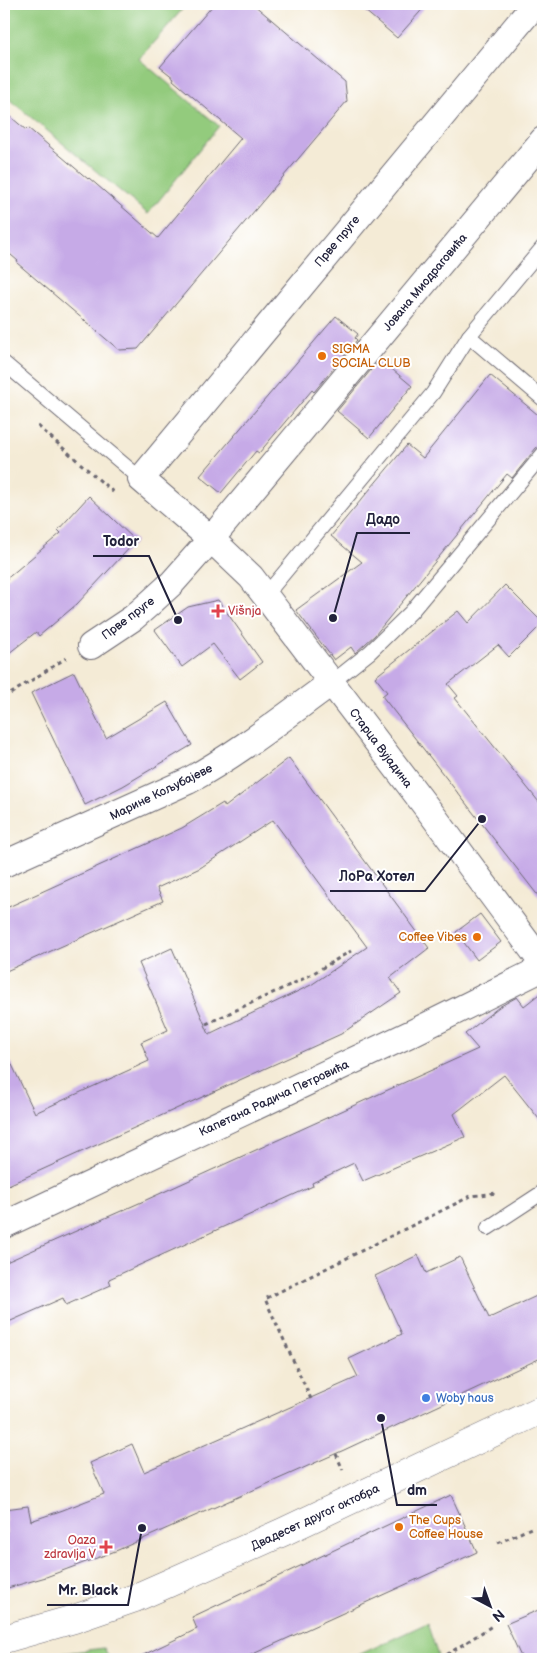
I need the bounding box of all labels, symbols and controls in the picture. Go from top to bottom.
street label: Прве пруге [312,212,363,270]
street label: Јована Миодраговића [380,230,471,334]
place label: SIGMA SOCIAL CLUB [332,342,410,371]
marker: SIGMA SOCIAL CLUB [316,350,328,362]
callout: Дадо [357,504,410,533]
text: Дадо [366,511,400,528]
callout: Todor [93,527,149,556]
text: Todor [103,533,139,550]
street label: Прве пруге [99,593,158,643]
place label: Višnja [228,604,261,619]
marker: Višnja [212,605,224,617]
street label: Старца Вујадина [346,706,415,791]
street label: Марине Кољубајеве [107,761,215,824]
callout: ЛоРа Хотел [330,862,425,891]
text: ЛоРа Хотел [338,868,415,885]
place label: Coffee Vibes [398,930,467,945]
marker: Coffee Vibes [471,931,483,943]
street label: Капетана Радича Петровића [197,1057,351,1140]
place label: Woby haus [436,1391,494,1406]
marker: Woby haus [420,1392,432,1404]
callout: dm [397,1476,437,1505]
street label: Двадесет другог октобра [249,1481,382,1554]
text: dm [407,1482,427,1499]
place label: The Cups Coffee House [409,1513,483,1542]
marker: The Cups Coffee House [393,1521,405,1533]
place label: Oaza zdravlja V [44,1533,97,1562]
marker: Oaza zdravlja V [100,1541,112,1553]
callout: Mr. Black [47,1576,128,1605]
north arrow [464,1580,514,1630]
text: Mr. Black [58,1582,119,1599]
text: N [489,1606,508,1625]

